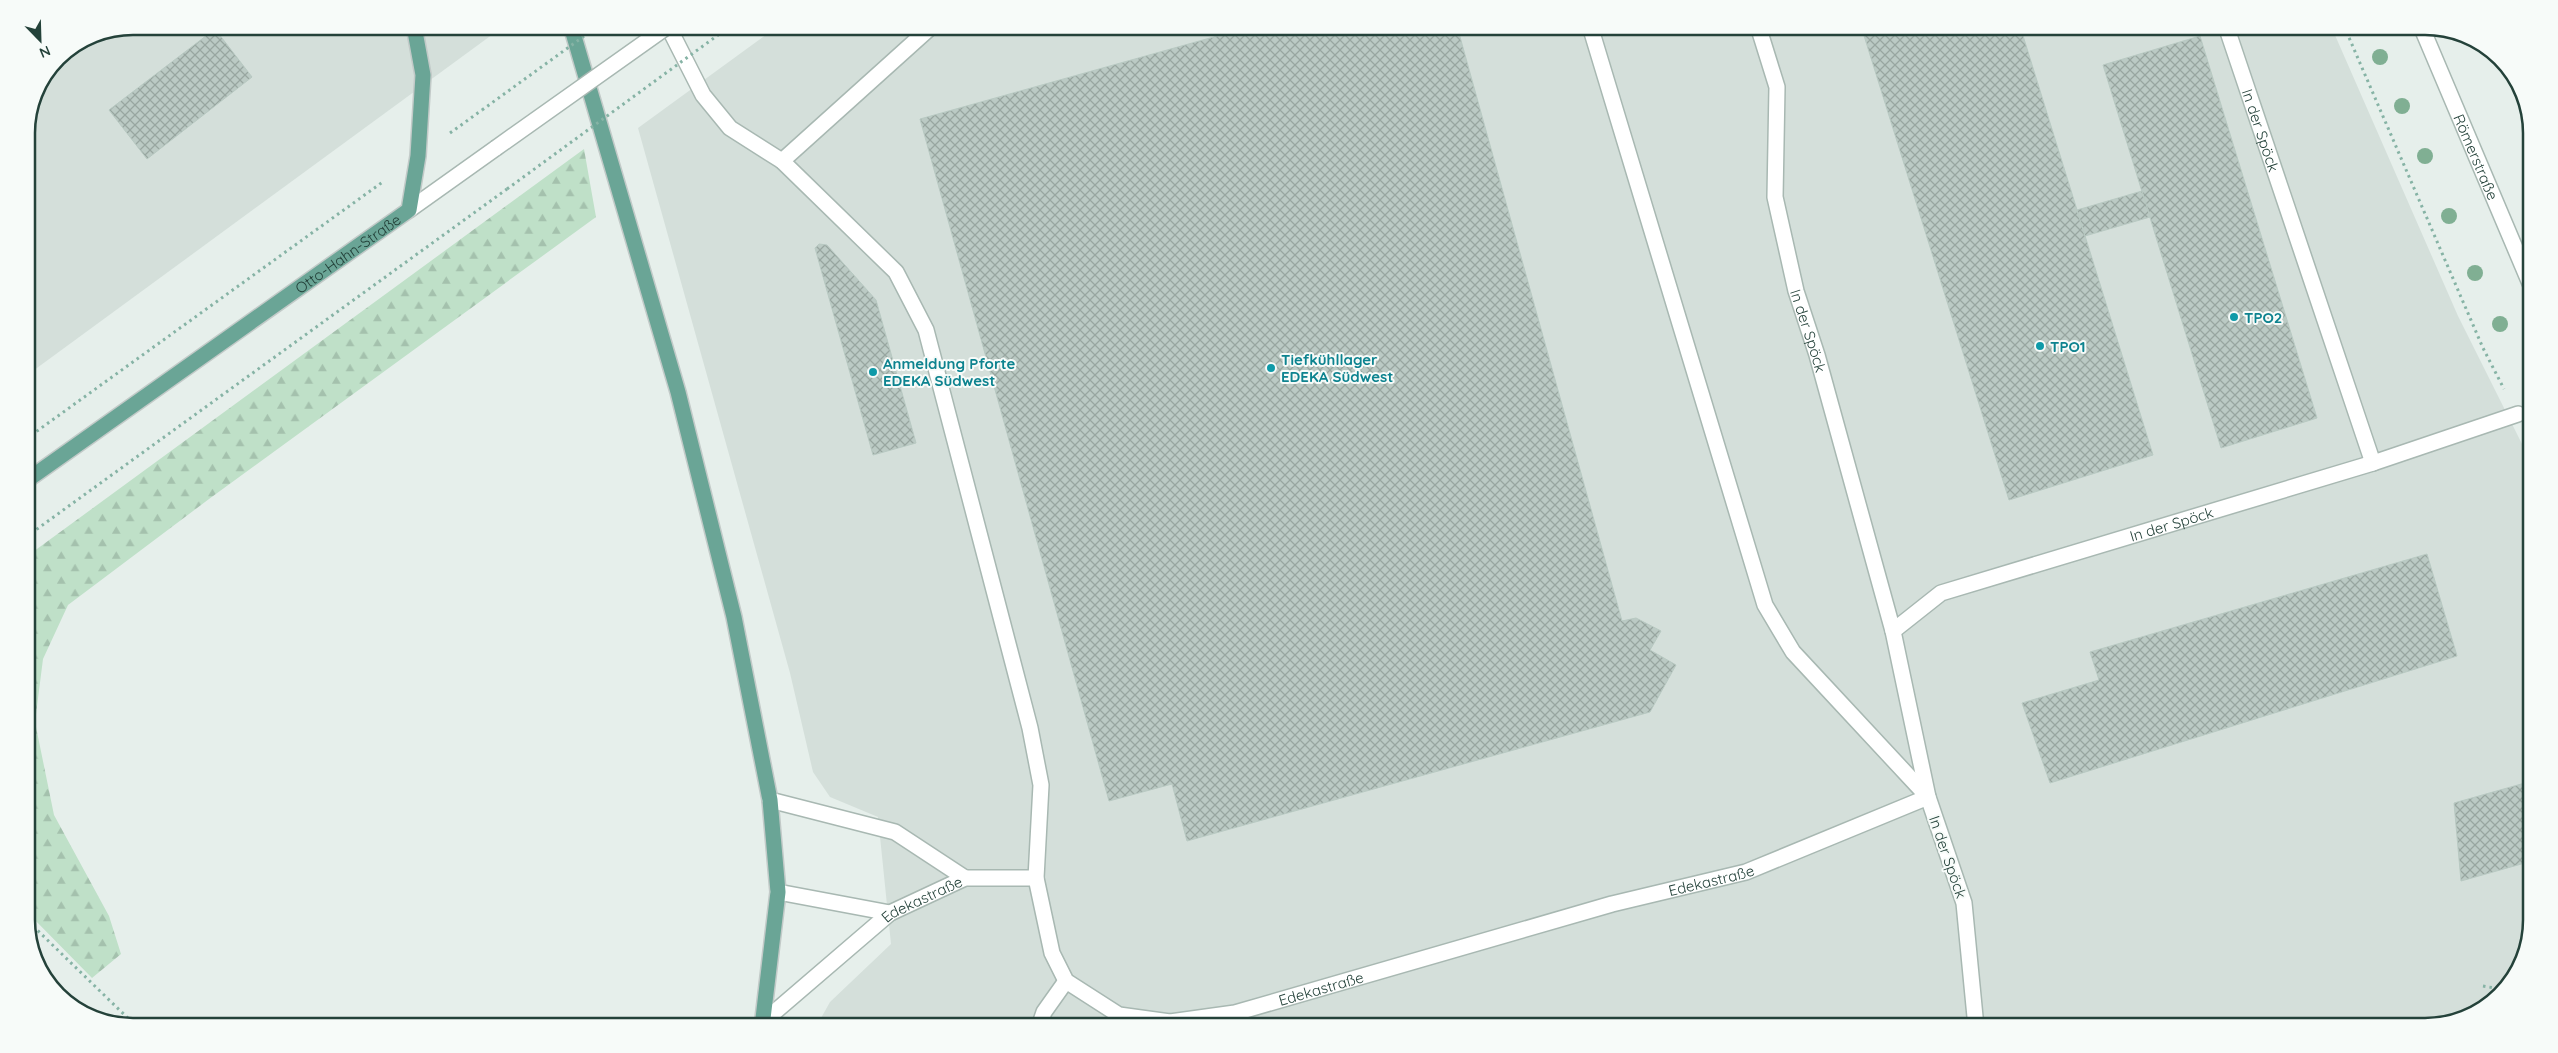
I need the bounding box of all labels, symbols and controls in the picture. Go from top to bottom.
north arrow [15,15,65,65]
text: N [37,42,53,62]
street label: In der Spöck [2238,86,2284,174]
street label: Römerstraße [2450,111,2503,203]
street label: Otto-Hahn-Straße [291,209,404,297]
street label: In der Spöck [1787,287,1831,375]
place label: TPO2 [2244,308,2282,327]
marker: TPO2 [2228,311,2240,323]
place label: TPO1 [2050,337,2086,356]
marker: TPO1 [2034,340,2046,352]
place label: Tiefkühllager EDEKA Südwest [1281,350,1393,386]
place label: Anmeldung Pforte EDEKA Südwest [883,354,1015,390]
marker: Tiefkühllager EDEKA Südwest [1265,362,1277,374]
marker: Anmeldung Pforte EDEKA Südwest [867,366,879,378]
street label: In der Spöck [2127,502,2216,545]
street label: In der Spöck [1925,813,1971,901]
street label: Edekastraße [1666,860,1757,900]
street label: Edekastraße [877,871,965,926]
street label: Edekastraße [1276,967,1366,1009]

